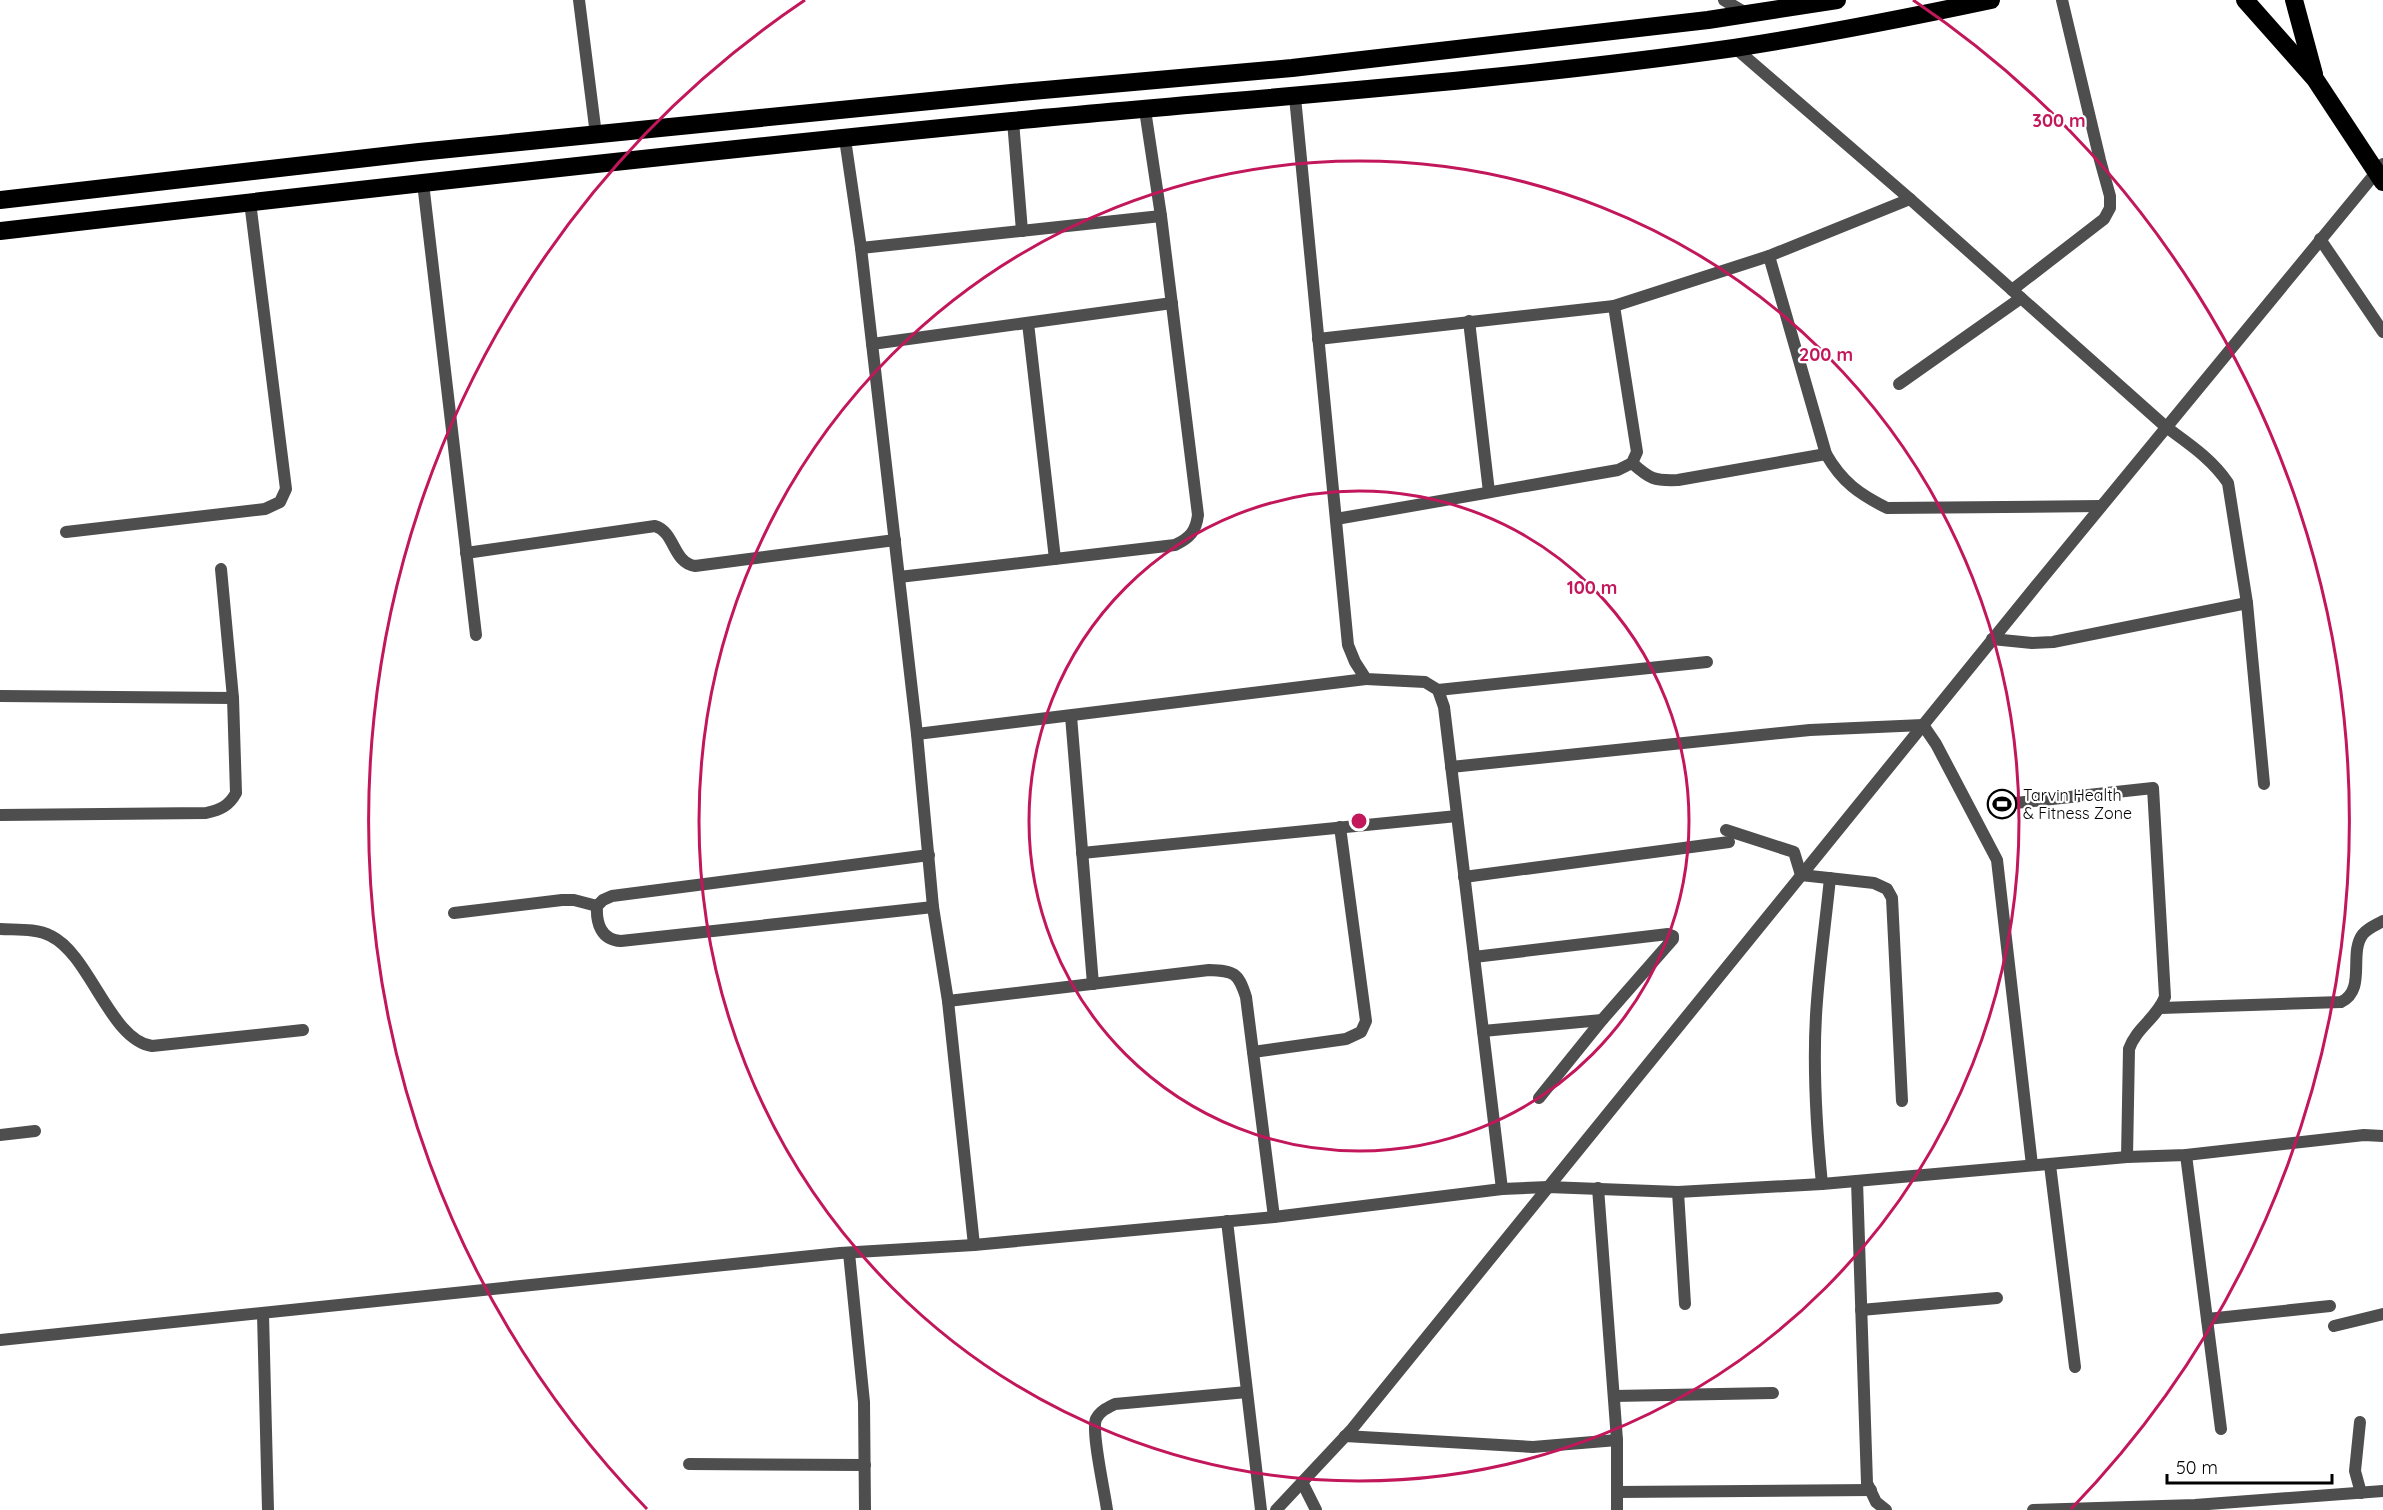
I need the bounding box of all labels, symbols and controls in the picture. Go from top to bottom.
text: 300 m [2032,109,2086,132]
text: 200 m [1799,343,1853,366]
text: 100 m [1567,576,1617,599]
place label: Tarvin Health & Fitness Zone [2023,785,2132,823]
sports icon: Tarvin Health & Fitness Zone [1986,788,2018,820]
centre of rings [1349,811,1369,831]
scale bar [2167,1447,2332,1485]
text: 50 m [2176,1456,2218,1479]

